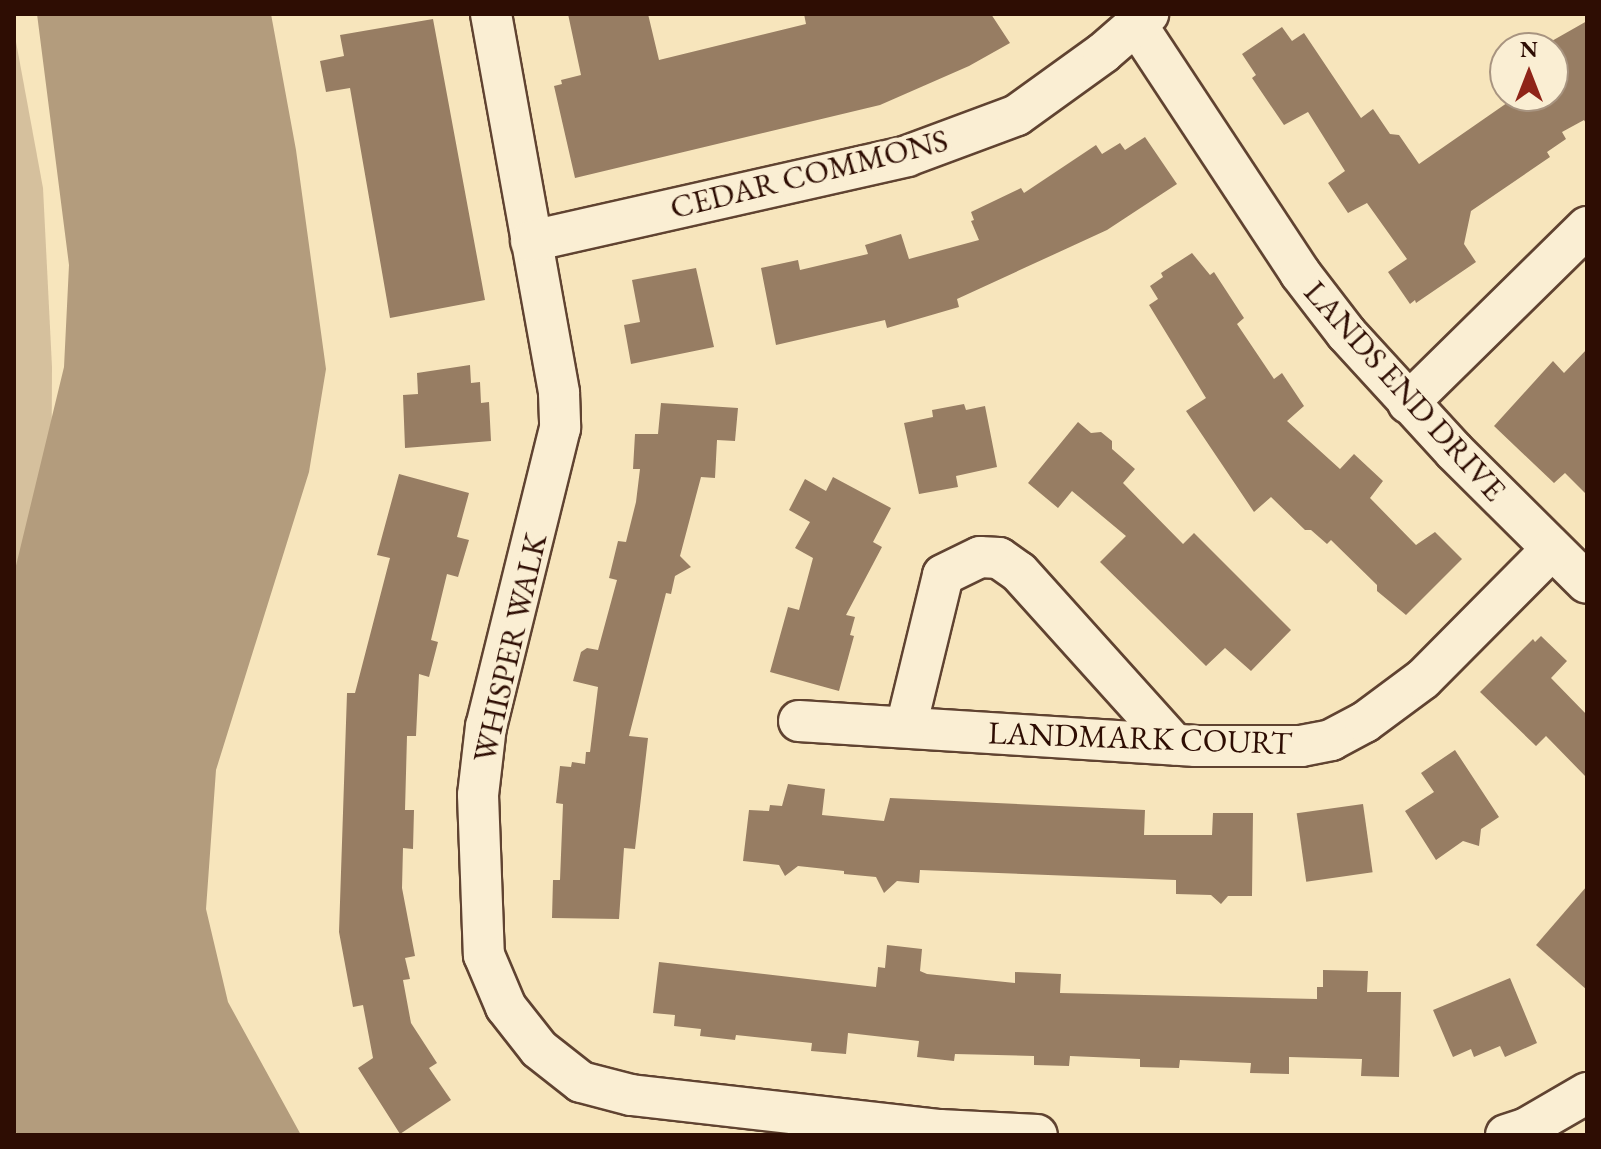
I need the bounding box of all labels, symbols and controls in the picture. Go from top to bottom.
north arrow [1489,32,1569,112]
text: N [1520,35,1538,64]
street label: CEDAR COMMONS [666,121,952,227]
street label: LANDS END DRIVE [1296,273,1514,509]
street label: WHISPER WALK [465,530,555,766]
street label: LANDMARK COURT [987,714,1293,762]

